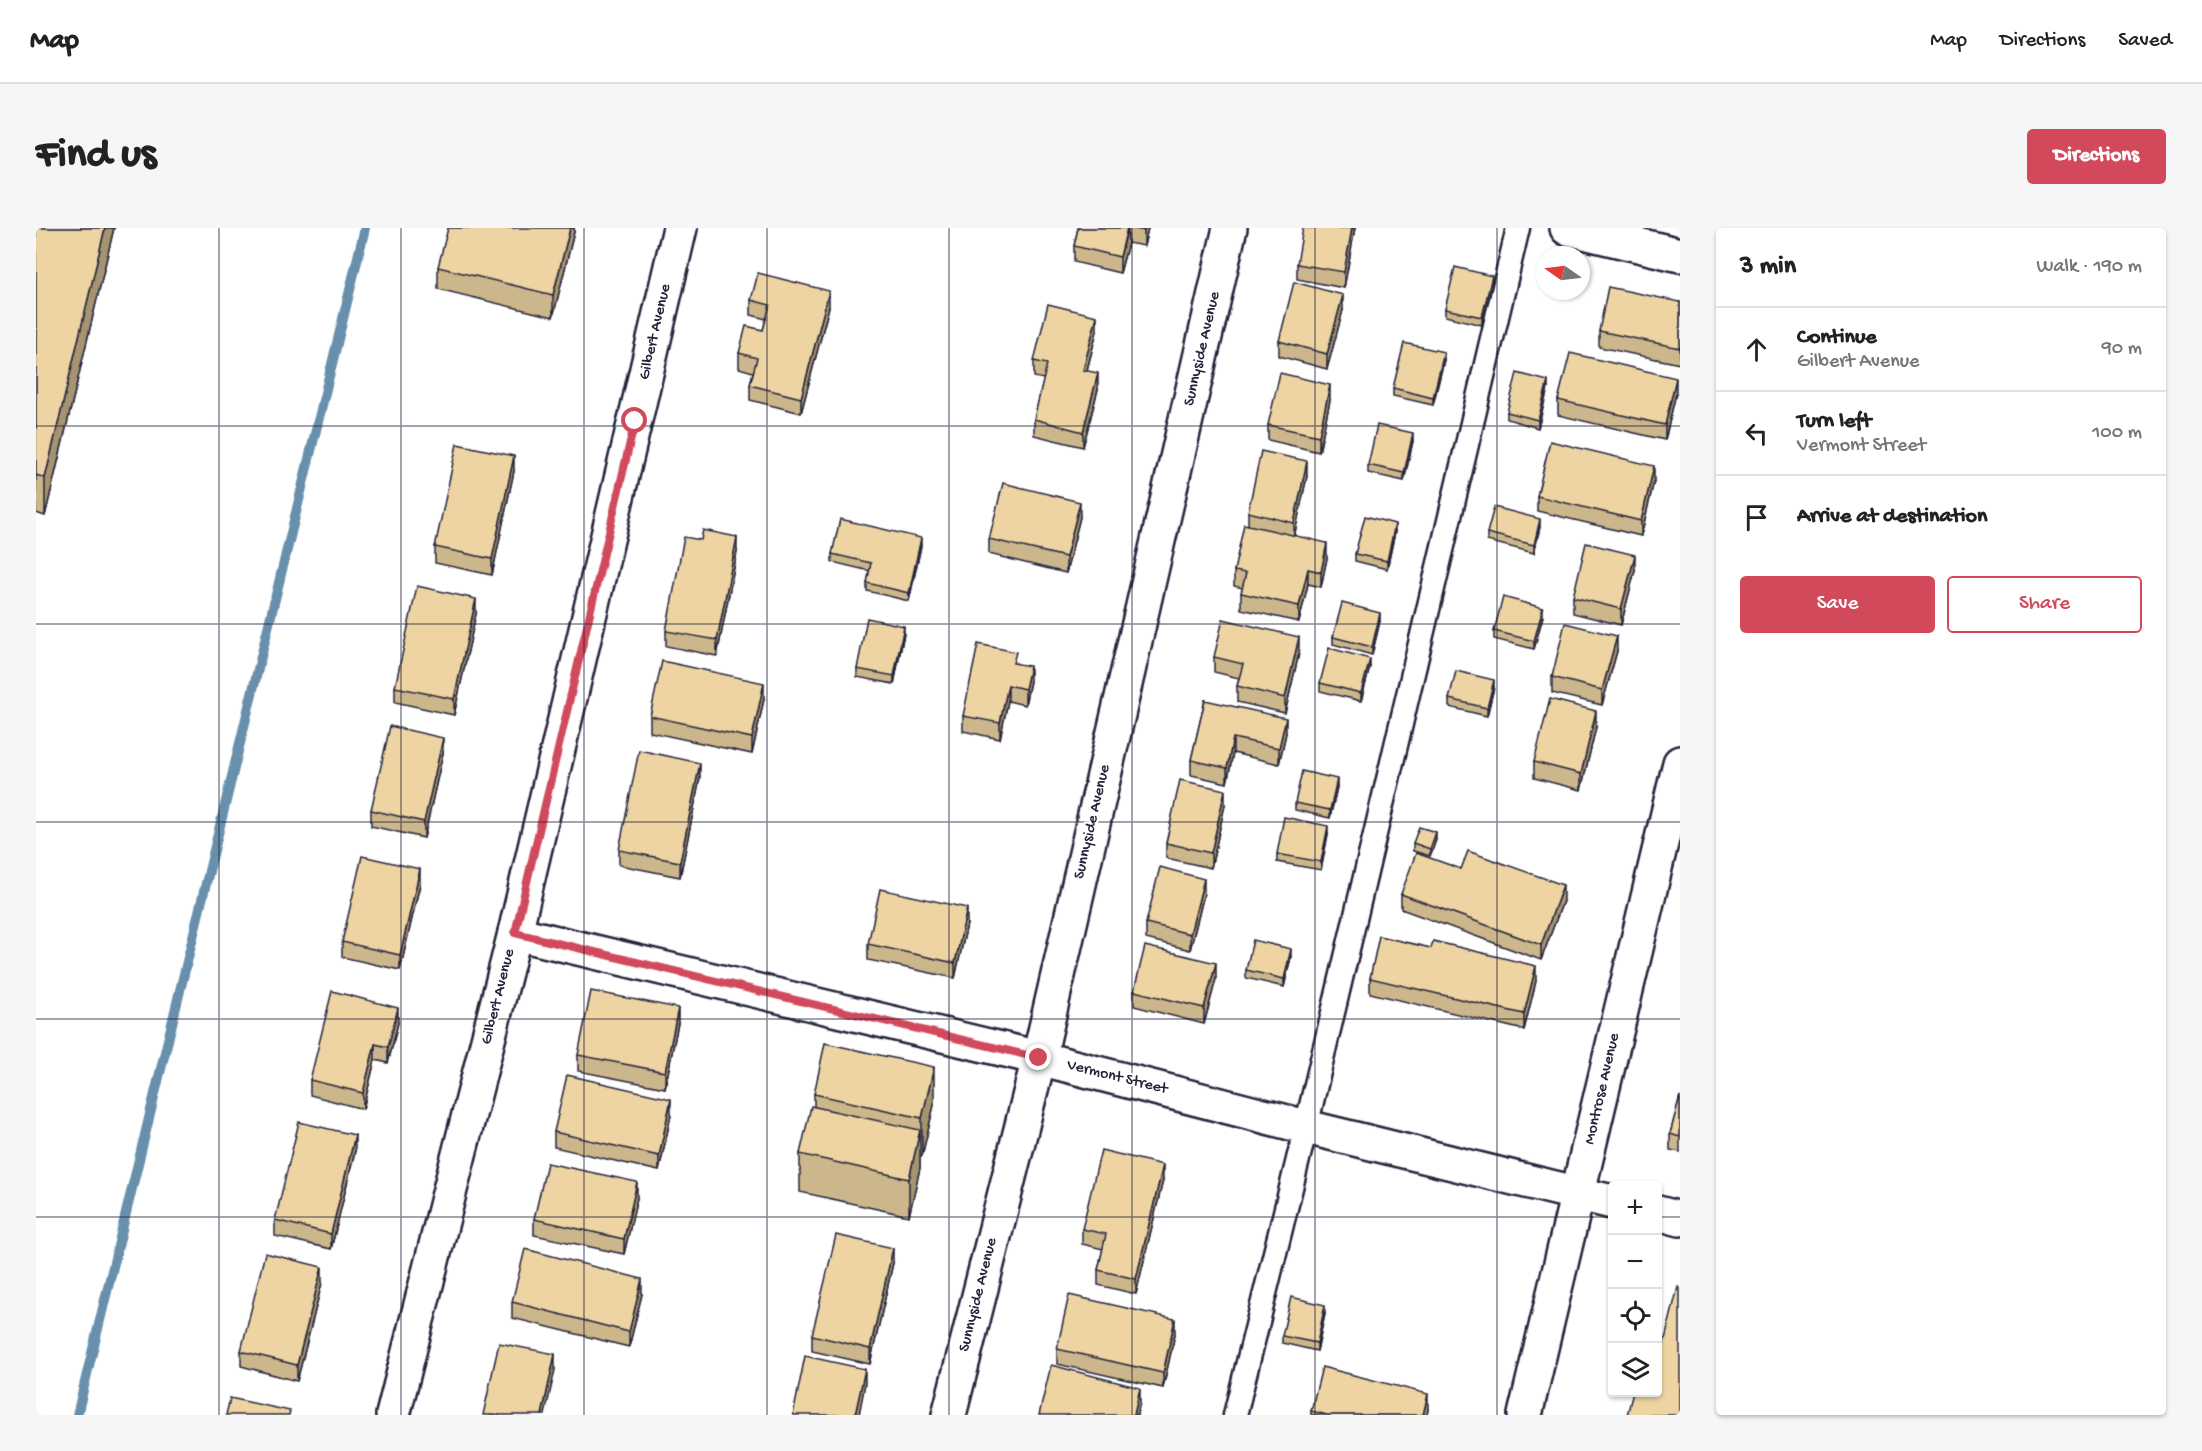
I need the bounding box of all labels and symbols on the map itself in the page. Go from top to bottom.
north arrow [1536,246,1590,300]
street label: Gilbert Avenue [636,281,676,382]
street label: Sunnyside Avenue [1181,289,1226,408]
route start [621,407,647,433]
street label: Sunnyside Avenue [1071,762,1116,881]
street label: Gilbert Avenue [478,946,520,1047]
street label: Montrose Avenue [1581,1031,1625,1146]
route end [1025,1044,1051,1070]
street label: Vermont Street [1064,1056,1171,1100]
street label: Sunnyside Avenue [956,1235,1003,1354]

